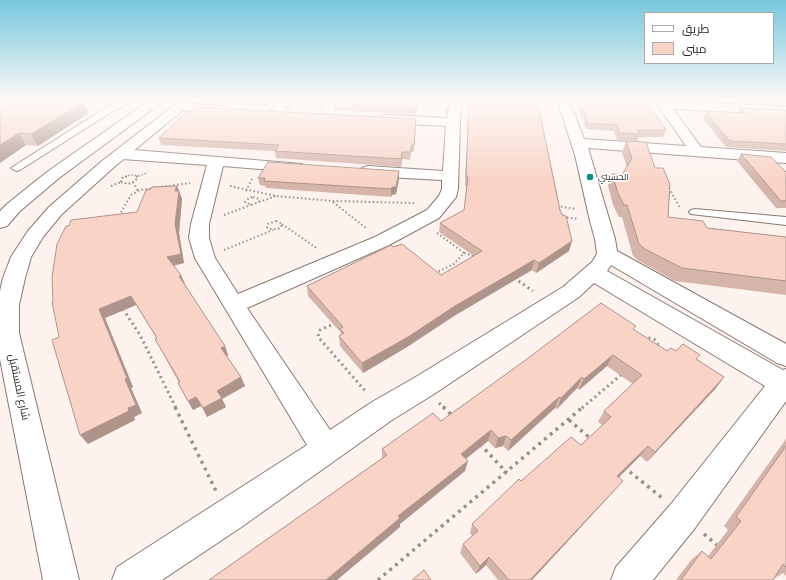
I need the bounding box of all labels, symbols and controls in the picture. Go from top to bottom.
legend [644,12,774,64]
text: طريق [682,22,709,36]
text: مبنى [682,42,707,56]
marker: الحسيني [585,172,595,182]
place label: الحسيني [598,172,629,182]
street label: شارع المستقبل [6,353,32,421]

